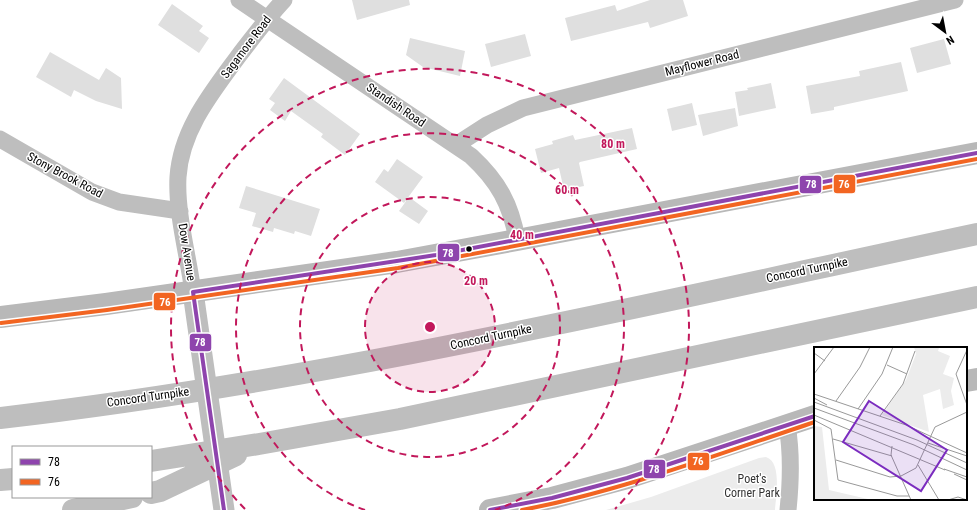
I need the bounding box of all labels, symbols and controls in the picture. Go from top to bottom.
north arrow [925,12,965,52]
street label: Sagamore Road [218,13,274,81]
text: N [944,33,956,47]
street label: Mayflower Road [664,47,740,79]
street label: Standish Road [364,80,428,130]
text: 80 m [601,137,625,151]
street label: Stony Brook Road [25,149,105,201]
line badge: 76 [833,174,856,194]
line badge: 78 [799,175,822,194]
text: 78 [805,178,817,191]
text: 76 [838,178,850,191]
text: 60 m [555,183,579,197]
street label: Dow Avenue [176,222,199,282]
text: 40 m [510,228,534,242]
line badge: 78 [437,243,460,262]
unlabelled marker [464,244,474,254]
text: 78 [442,247,454,260]
street label: Concord Turnpike [765,254,849,285]
text: 20 m [464,274,488,288]
line badge: 76 [153,292,176,311]
text: 76 [159,296,171,309]
centre of rings [423,320,437,334]
street label: Concord Turnpike [449,321,533,352]
line badge: 78 [189,333,212,352]
text: 78 [194,336,206,349]
inset map [814,347,967,500]
street label: Concord Turnpike [106,384,190,410]
legend [12,446,152,498]
line badge: 76 [687,452,710,471]
text: 78 [48,455,60,469]
text: 76 [692,455,704,468]
line badge: 78 [643,459,666,479]
text: 78 [648,463,660,476]
park label: Poet's Corner Park [724,472,780,500]
text: 76 [48,475,60,489]

